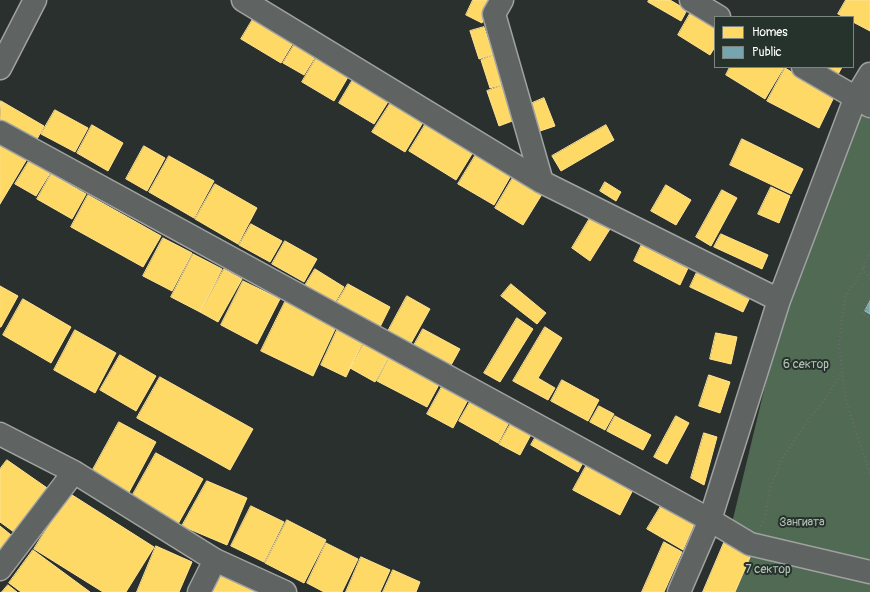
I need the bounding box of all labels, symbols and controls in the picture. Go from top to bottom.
legend [714,16,854,68]
text: Homes [752,25,788,40]
text: Public [752,45,782,60]
park label: 6 сектор [783,358,829,372]
park label: Зангиата [779,516,825,530]
park label: 7 сектор [745,563,791,577]

